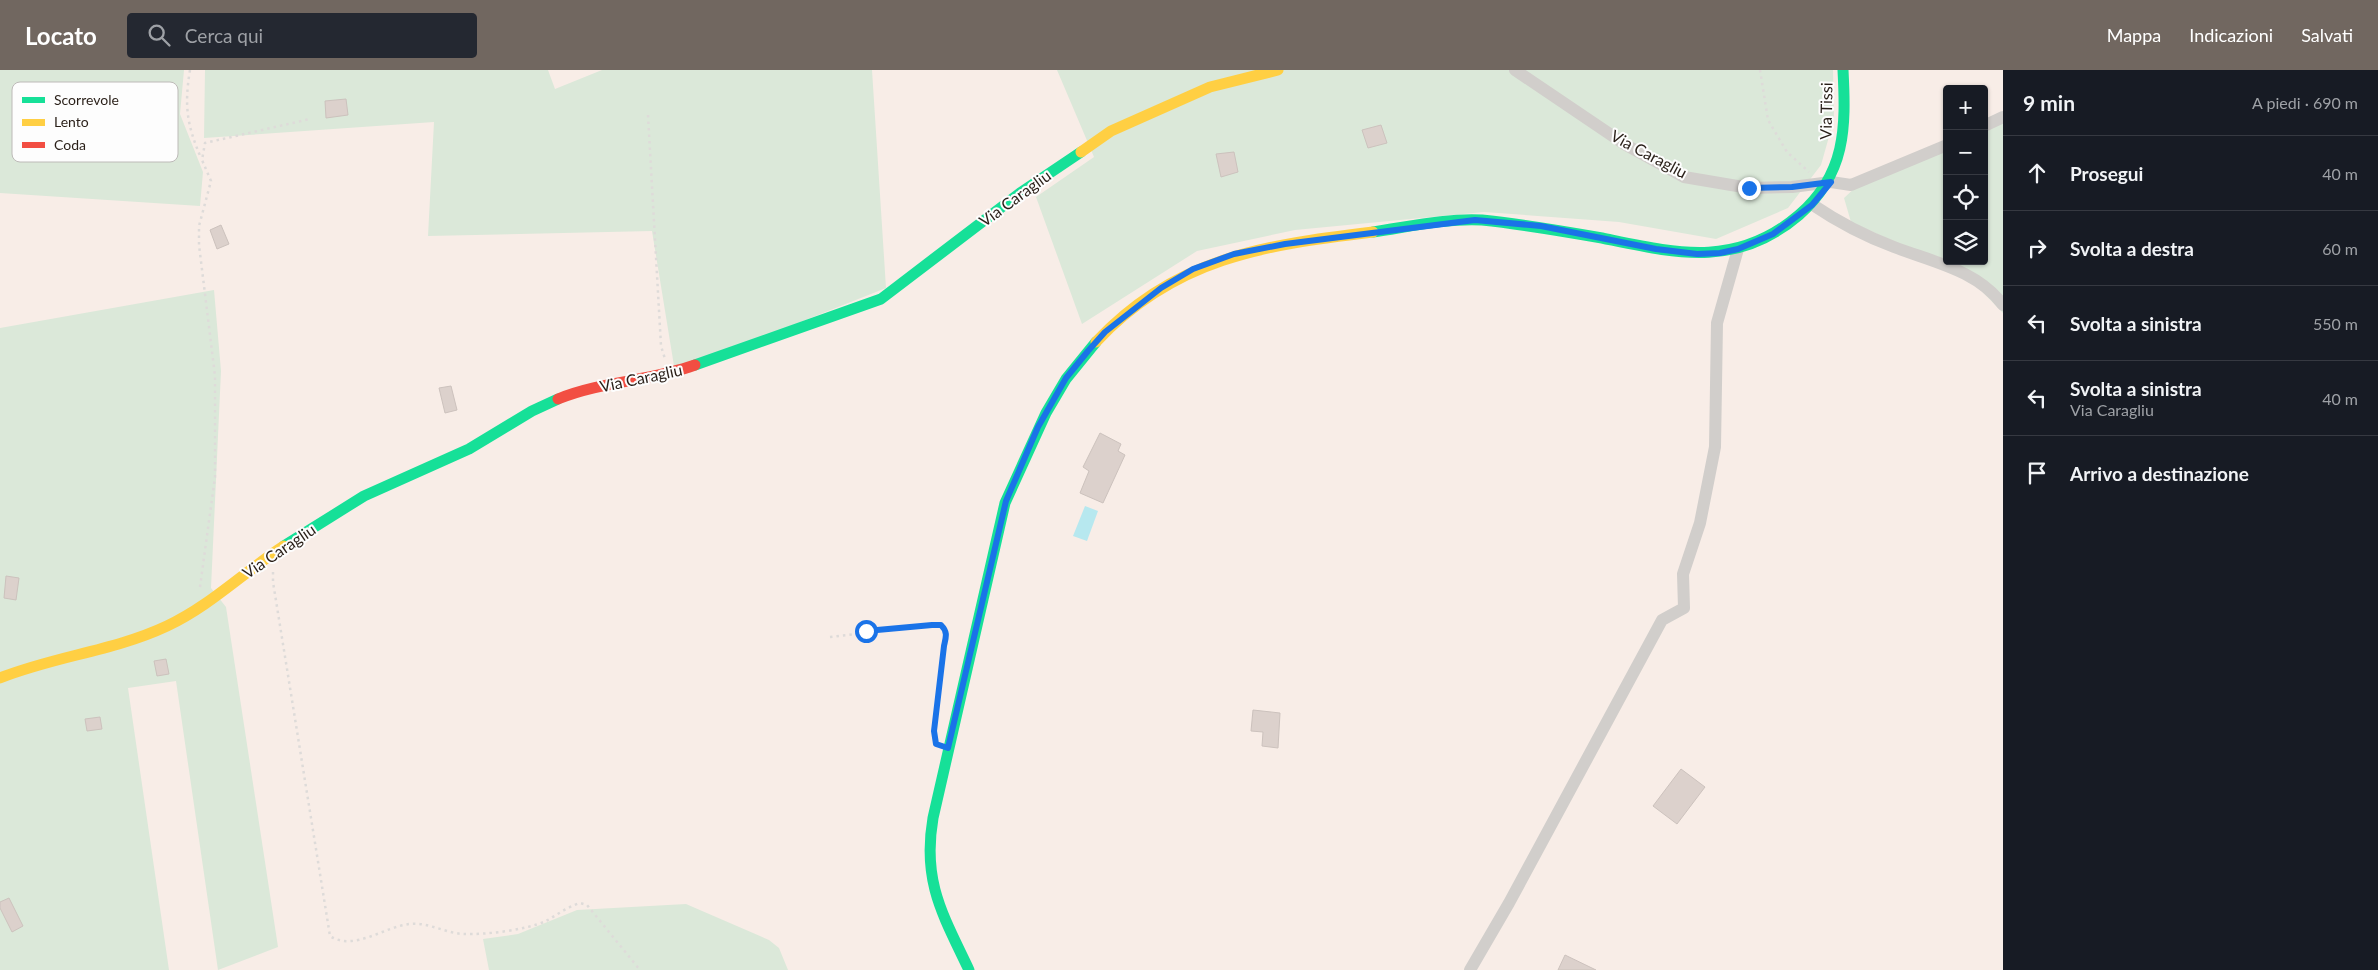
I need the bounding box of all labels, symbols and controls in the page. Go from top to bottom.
search box [127,13,477,58]
text: Locato [25,21,97,50]
icon: search [145,21,173,49]
text: Cerca qui [185,24,263,47]
text: Mappa [2107,24,2161,46]
text: Indicazioni [2189,24,2273,46]
text: Salvati [2301,24,2353,46]
legend [12,82,178,162]
street label: Via Tissi [1816,82,1835,140]
map controls [1943,85,1988,265]
button: + [1943,85,1988,130]
text: 9 min [2023,90,2075,115]
text: Scorrevole [54,91,119,108]
text: A piedi · 690 m [2252,93,2358,112]
text: Lento [54,113,89,130]
street label: Via Caragliu [1608,125,1691,182]
button: − [1943,130,1988,175]
text: Coda [54,136,86,153]
icon: ahead [2023,159,2051,187]
text: Prosegui [2070,162,2143,185]
text: 40 m [2322,164,2358,183]
street label: Via Caragliu [975,165,1054,230]
button: locate [1943,175,1988,220]
route end [1738,177,1761,200]
button: layers [1943,220,1988,265]
icon: right [2023,234,2051,262]
text: Svolta a destra [2070,237,2194,260]
text: 60 m [2322,239,2358,258]
icon: left [2023,309,2051,337]
text: Svolta a sinistra [2070,312,2202,335]
text: 550 m [2313,314,2358,333]
street label: Via Caragliu [598,359,684,396]
text: Svolta a sinistra [2070,377,2202,400]
icon: left [2023,384,2051,412]
text: 40 m [2322,389,2358,408]
text: Via Caragliu [2070,400,2154,419]
icon: arrive [2023,459,2051,487]
text: Arrivo a destinazione [2070,462,2249,485]
street label: Via Caragliu [239,519,319,582]
route start [855,620,878,643]

